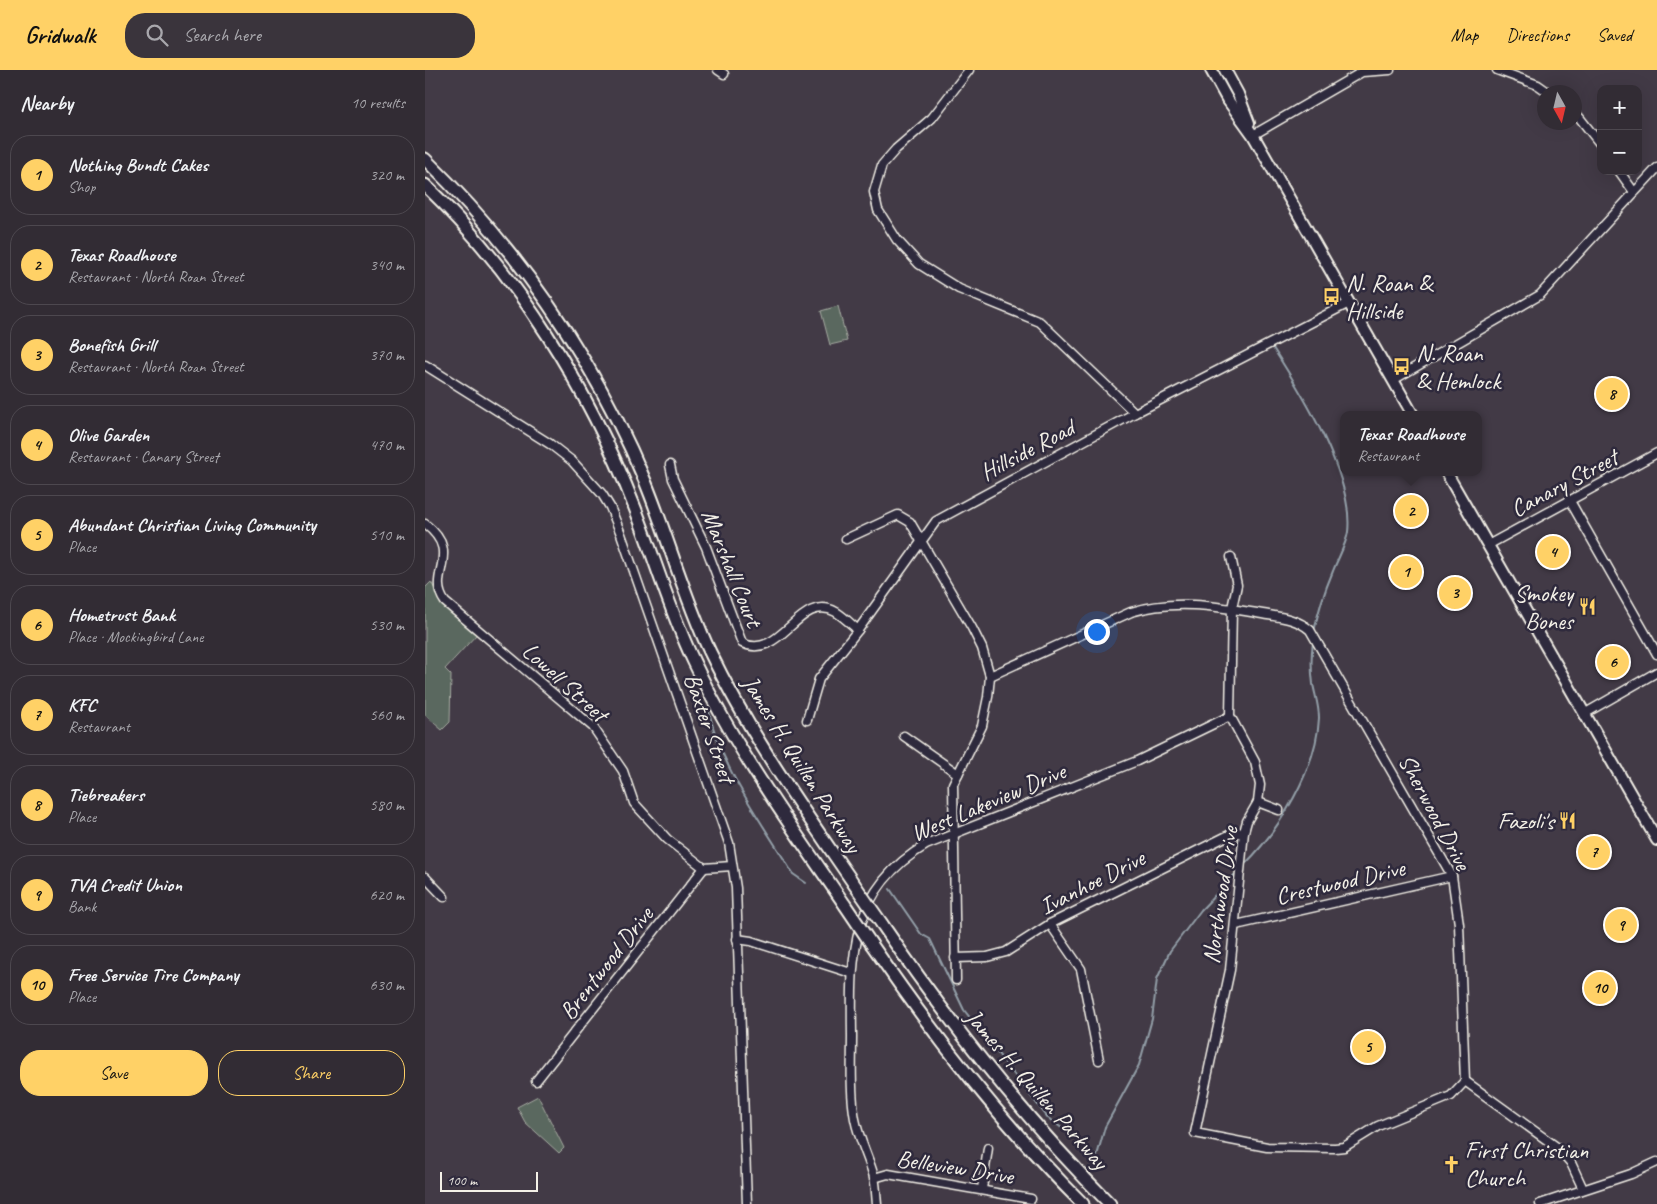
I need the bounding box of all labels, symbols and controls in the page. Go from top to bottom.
search box [125,13,475,58]
text: Gridwalk [25,20,95,50]
icon: search [143,21,171,49]
text: Search here [183,23,261,47]
text: Map [1451,24,1478,46]
text: Directions [1506,24,1569,46]
text: Saved [1597,24,1632,46]
north arrow [1537,85,1582,130]
map controls [1597,85,1642,175]
button: + [1597,85,1642,130]
text: Nearby [20,90,73,116]
text: 10 results [351,93,405,113]
button: − [1597,130,1642,175]
text: Nothing Bundt Cakes [68,153,208,177]
text: 1 [33,165,41,185]
text: 320 m [370,165,404,185]
text: Shop [68,177,95,197]
text: Texas Roadhouse [68,243,175,267]
text: 2 [33,255,41,275]
text: 340 m [370,255,404,275]
text: Restaurant · North Roan Street [68,267,244,287]
place label: N. Roan & Hillside [1346,268,1434,326]
bus stop icon: N. Roan & Hillside [1322,287,1342,307]
text: Bonefish Grill [68,333,155,357]
place label: N. Roan & Hemlock [1416,338,1503,396]
text: 3 [33,345,41,365]
text: 370 m [370,345,404,365]
text: Restaurant · North Roan Street [68,357,244,377]
bus stop icon: N. Roan & Hemlock [1392,357,1412,377]
pin: 8 [1596,375,1628,413]
street label: Hillside Road [975,411,1082,487]
popup [1340,411,1482,476]
text: Texas Roadhouse [1357,422,1465,446]
text: Olive Garden [68,423,149,447]
text: 4 [33,435,41,455]
text: 470 m [370,435,404,455]
street label: Canary Street [1505,441,1625,524]
text: Restaurant [1357,446,1419,466]
text: Restaurant · Canary Street [68,447,219,467]
pin: 2 [1395,492,1427,530]
street label: Marshall Court [695,505,770,633]
text: Abundant Christian Living Community [68,513,316,537]
text: 5 [34,525,40,545]
text: 510 m [370,525,404,545]
pin: 4 [1537,533,1569,571]
text: Place [68,537,96,557]
pin: 1 [1390,553,1422,591]
pin: 3 [1439,574,1471,612]
place label: Smokey Bones [1514,578,1575,636]
restaurant icon: Smokey Bones [1577,597,1597,617]
text: Hometrust Bank [68,603,175,627]
text: 6 [33,615,41,635]
text: 530 m [370,615,404,635]
your location [1084,619,1110,645]
text: Place · Mockingbird Lane [68,627,203,647]
street label: Lowell Street [516,636,616,730]
pin: 6 [1597,643,1629,681]
street label: Baxter Street [677,669,744,790]
street label: James H. Quillen Parkway [735,669,870,860]
text: KFC [68,693,96,717]
text: 7 [33,705,41,725]
text: 560 m [370,705,404,725]
text: Restaurant [68,717,130,737]
street label: Sherwood Drive [1392,749,1479,877]
street label: West Lakeview Drive [906,755,1072,848]
text: Tiebreakers [68,783,144,807]
text: 8 [33,795,41,815]
text: 580 m [370,795,404,815]
place label: Fazoli's [1498,806,1557,836]
text: Place [68,807,96,827]
restaurant icon: Fazoli's [1558,811,1578,831]
street label: Northwood Drive [1196,822,1245,965]
pin: 7 [1578,833,1610,871]
street label: Ivanhoe Drive [1034,842,1152,921]
street label: Crestwood Drive [1273,852,1410,911]
text: TVA Credit Union [68,873,182,897]
text: 9 [33,885,41,905]
text: 620 m [370,885,404,905]
text: Bank [68,897,96,917]
street label: Brentwood Drive [553,899,661,1026]
pin: 9 [1605,906,1637,944]
text: Free Service Tire Company [68,963,239,987]
pin: 10 [1584,969,1616,1007]
text: 10 [30,975,44,995]
text: 630 m [370,975,404,995]
text: Place [68,987,96,1007]
street label: James H. Quillen Parkway [958,1002,1116,1177]
pin: 5 [1352,1028,1384,1066]
button: Save [20,1050,208,1096]
button: Share [218,1050,405,1096]
place label: First Christian Church [1465,1135,1588,1193]
street label: Belleview Drive [895,1143,1018,1191]
church icon: First Christian Church [1441,1154,1461,1174]
scale bar [440,1169,537,1192]
text: 100 m [447,1172,477,1189]

